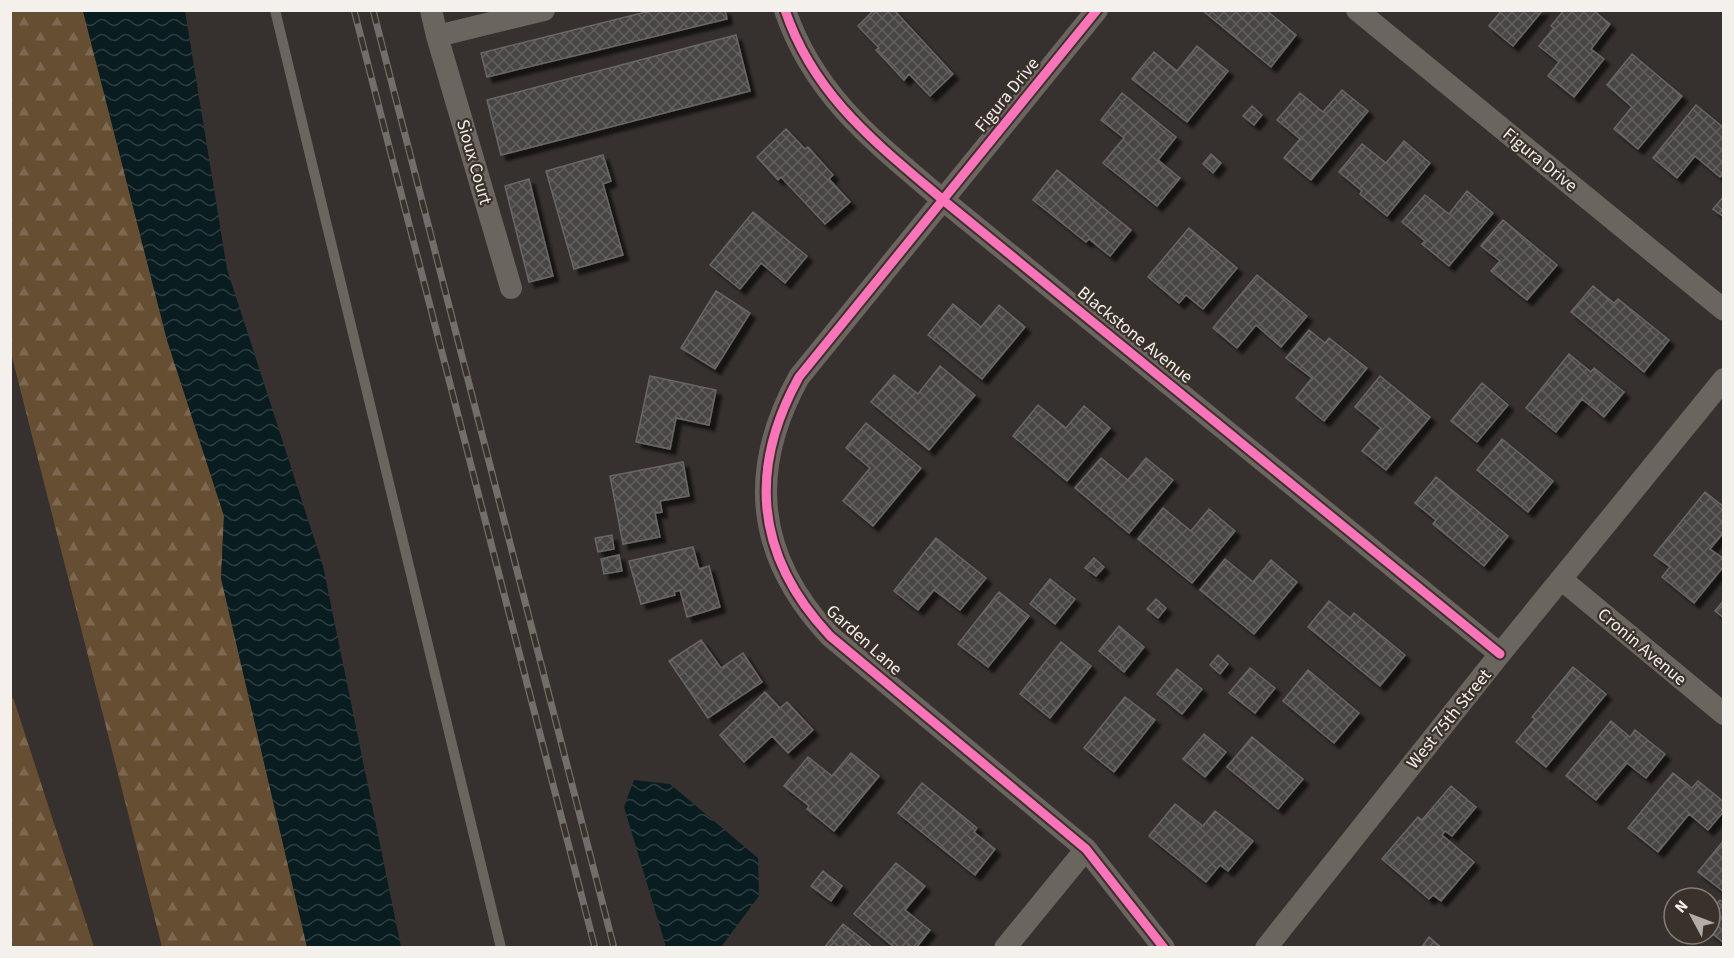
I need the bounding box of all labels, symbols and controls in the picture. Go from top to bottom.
street label: Figura Drive [969,52,1045,138]
street label: Sioux Court [450,117,498,207]
street label: Figura Drive [1497,122,1583,198]
street label: Blackstone Avenue [1072,281,1198,389]
street label: Garden Lane [820,599,908,681]
street label: Cronin Avenue [1592,602,1692,692]
street label: West 75th Street [1401,664,1497,774]
north arrow [1662,886,1722,946]
text: N [1670,896,1693,918]

